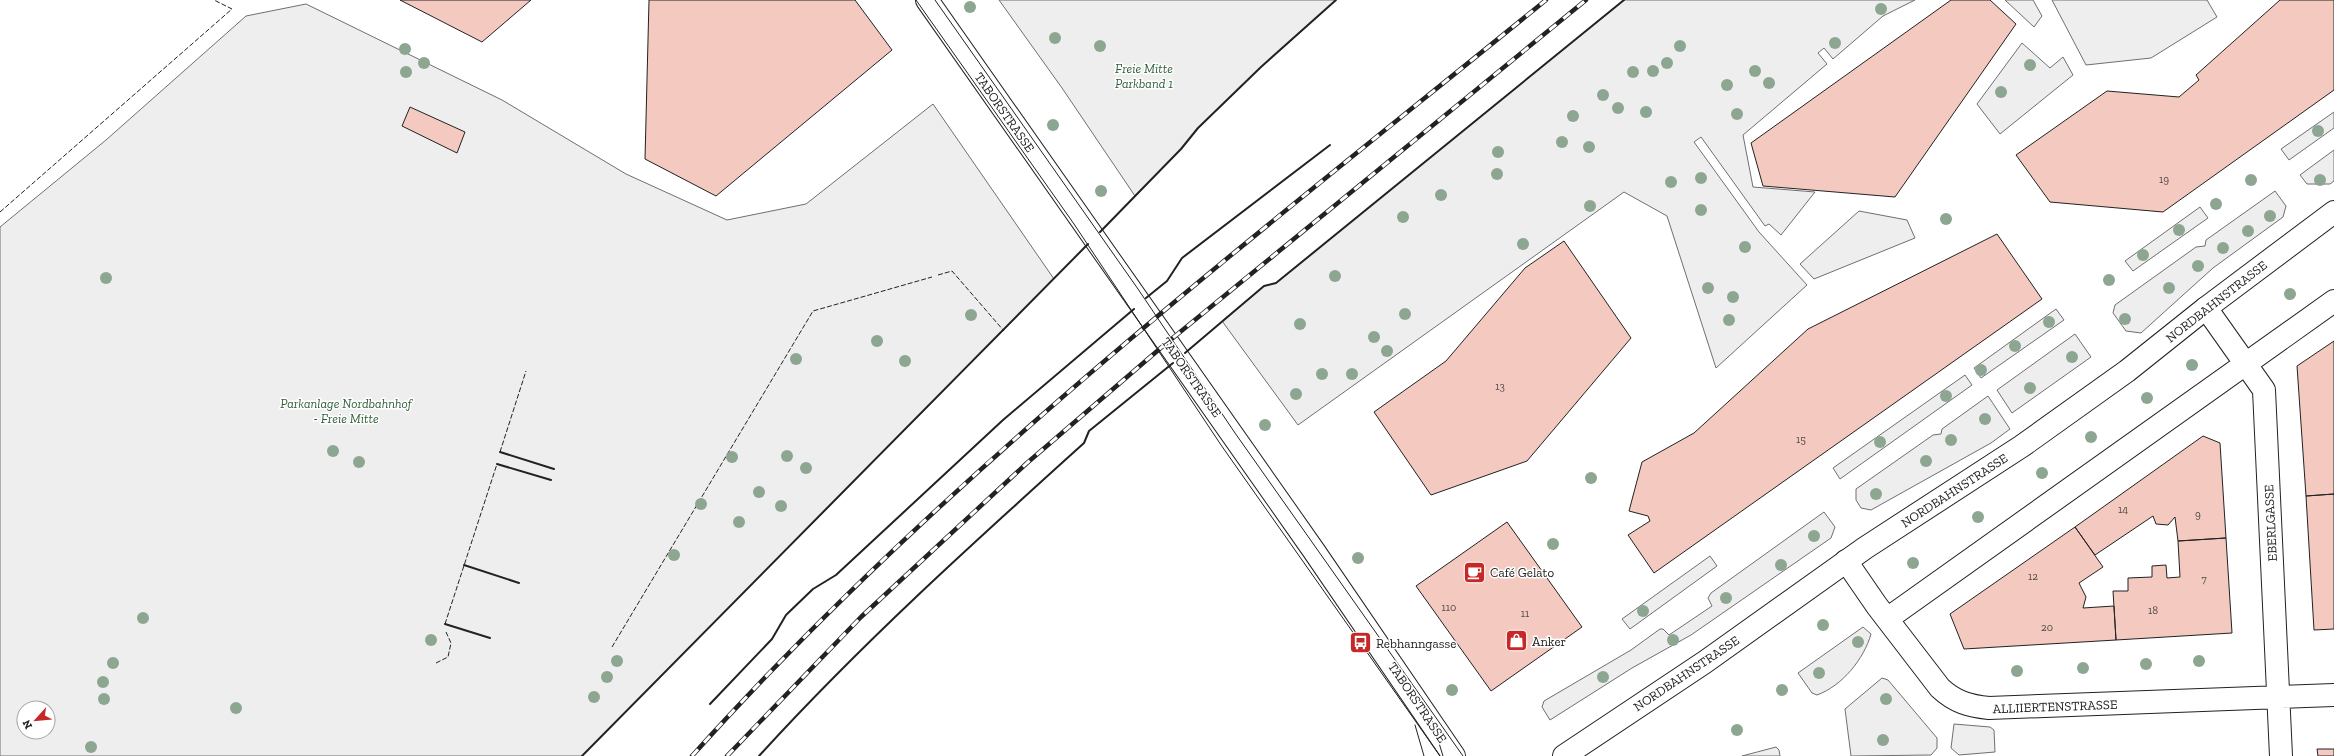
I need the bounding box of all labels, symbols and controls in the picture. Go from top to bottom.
park label: Freie Mitte Parkband 1 [1115,61,1173,91]
street label: TABORSTRASSE [972,70,1038,155]
house number: 19 [2159,173,2169,186]
street label: NORDBAHNSTRASSE [2163,257,2270,346]
street label: TABORSTRASSE [1159,335,1225,420]
house number: 13 [1495,380,1505,393]
park label: Parkanlage Nordbahnhof - Freie Mitte [280,396,414,426]
house number: 15 [1796,433,1806,446]
street label: NORDBAHNSTRASSE [1898,450,2011,531]
street label: EBERLGASSE [2261,484,2280,562]
house number: 14 [2118,503,2128,516]
house number: 9 [2195,508,2201,521]
cafe icon: Café Gelato [1462,559,1488,585]
place label: Café Gelato [1490,565,1554,580]
house number: 12 [2028,570,2038,583]
house number: 7 [2201,573,2207,586]
house number: 110 [1442,601,1456,614]
house number: 18 [2148,604,2158,617]
house number: 11 [1521,607,1530,620]
house number: 20 [2041,621,2053,634]
shop icon: Anker [1503,628,1529,654]
bus stop icon: Rebhanngasse [1347,630,1373,656]
street label: NORDBAHNSTRASSE [1631,632,1742,714]
place label: Anker [1532,634,1566,649]
place label: Rebhanngasse [1376,636,1456,651]
street label: TABORSTRASSE [1385,659,1450,746]
street label: ALLIIERTENSTRASSE [1992,697,2118,716]
north arrow [16,700,56,740]
text: N [20,717,35,731]

